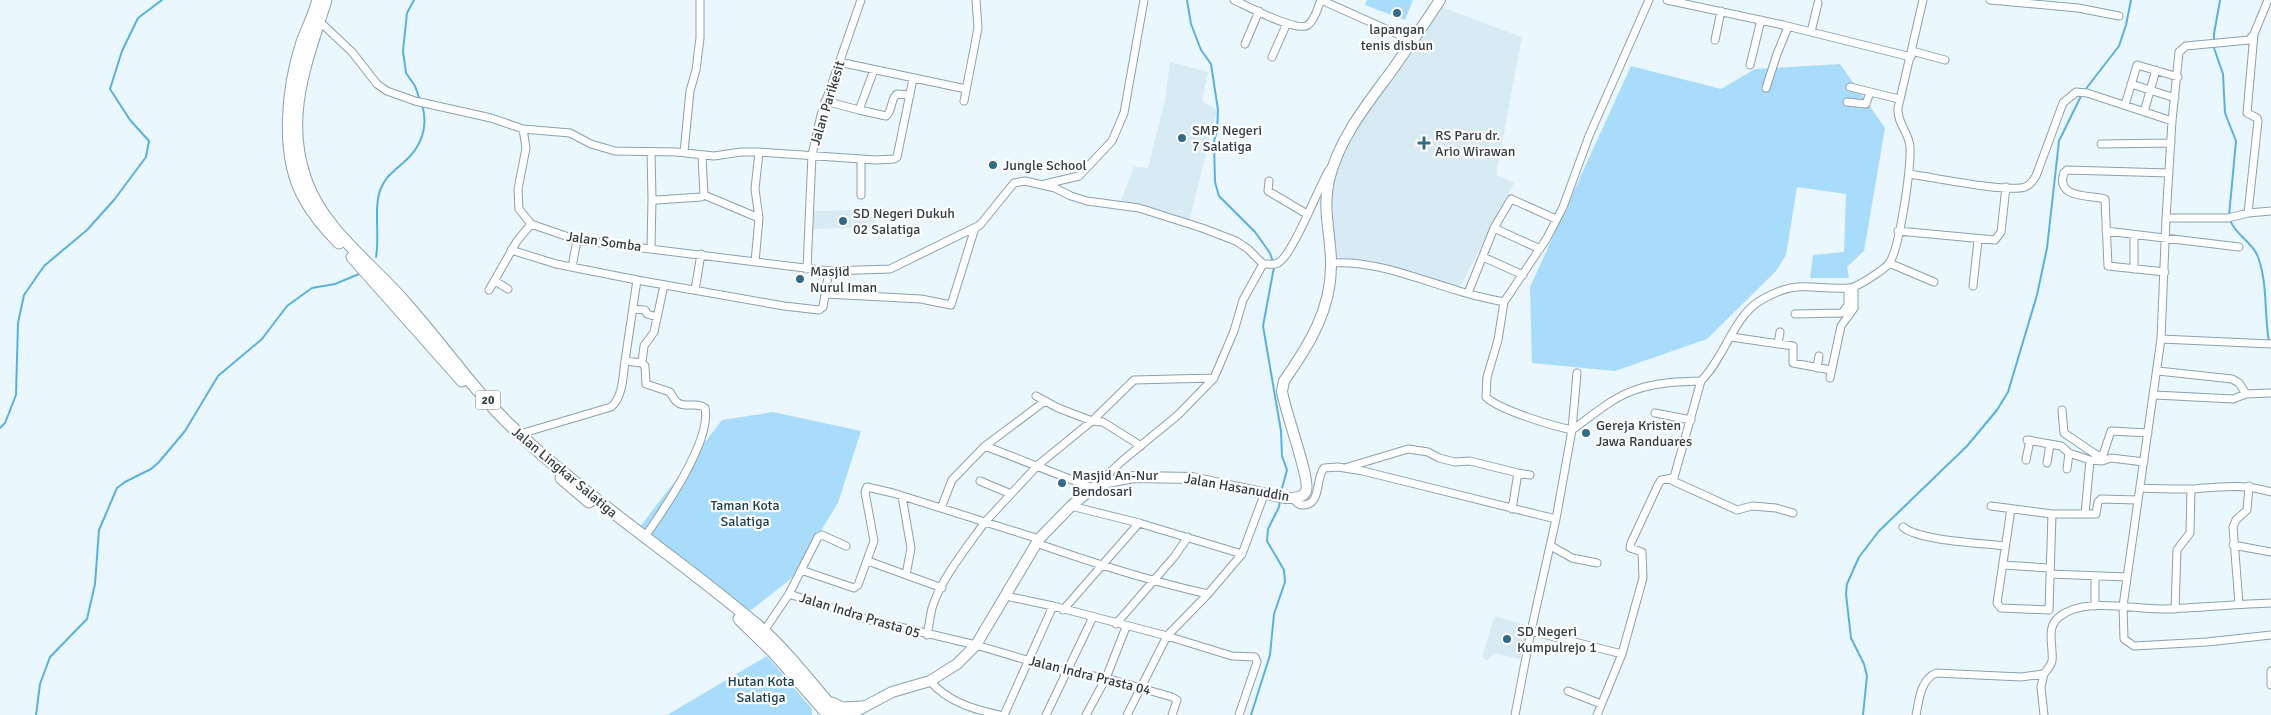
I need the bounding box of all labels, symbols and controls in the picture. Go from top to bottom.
marker: lapangan tenis disbun [1391,7,1403,19]
place label: lapangan tenis disbun [1361,21,1433,54]
street label: Jalan Parikesit [807,59,848,147]
place label: SMP Negeri 7 Salatiga [1192,122,1262,155]
place label: RS Paru dr. Ario Wirawan [1435,127,1516,160]
marker: SMP Negeri 7 Salatiga [1176,132,1188,144]
marker: RS Paru dr. Ario Wirawan [1417,136,1431,150]
place label: Jungle School [1003,157,1087,174]
marker: Jungle School [987,159,999,171]
place label: SD Negeri Dukuh 02 Salatiga [853,205,955,238]
marker: SD Negeri Dukuh 02 Salatiga [837,215,849,227]
street label: Jalan Somba [565,228,643,255]
place label: Masjid Nurul Iman [810,263,877,296]
marker: Masjid Nurul Iman [794,273,806,285]
road number: 20 [476,390,500,410]
place label: Gereja Kristen Jawa Randuares [1596,417,1692,450]
street label: Jalan Lingkar Salatiga [508,423,621,521]
marker: Gereja Kristen Jawa Randuares [1580,427,1592,439]
place label: Masjid An-Nur Bendosari [1072,467,1159,500]
street label: Jalan Hasanuddin [1183,470,1291,505]
marker: Masjid An-Nur Bendosari [1056,477,1068,489]
park label: Taman Kota Salatiga [710,497,780,530]
street label: Jalan Indra Prasta 05 [797,589,922,642]
place label: SD Negeri Kumpulrejo 1 [1517,623,1597,656]
marker: SD Negeri Kumpulrejo 1 [1501,633,1513,645]
street label: Jalan Indra Prasta 04 [1027,652,1153,699]
park label: Hutan Kota Salatiga [727,673,795,706]

